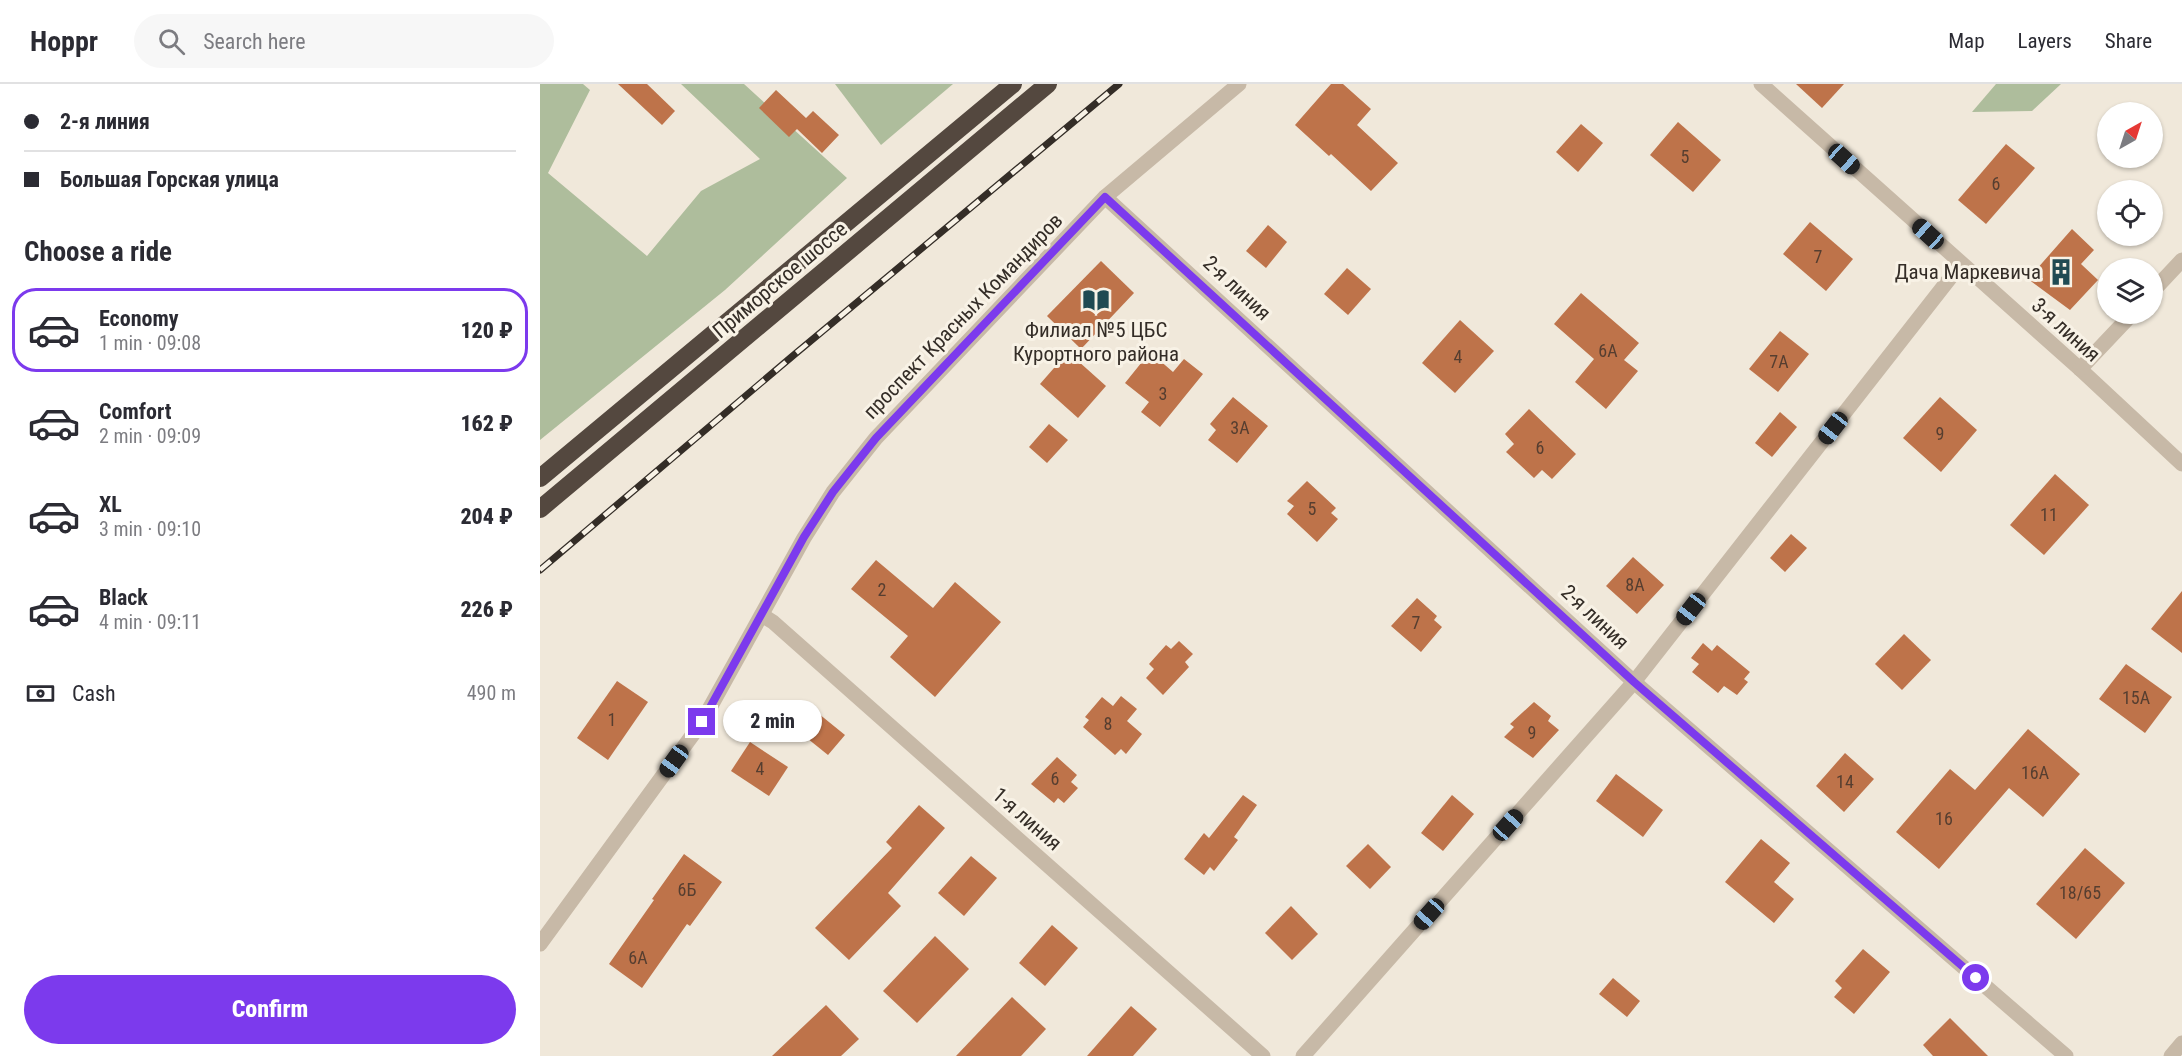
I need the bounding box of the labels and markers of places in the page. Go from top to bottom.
building icon: Дача Маркевича [2046,257,2076,287]
place label: Дача Маркевича [1895,260,2041,284]
library icon: Филиал №5 ЦБС Курортного района [1081,285,1111,315]
place label: Филиал №5 ЦБС Курортного района [1013,318,1179,366]

